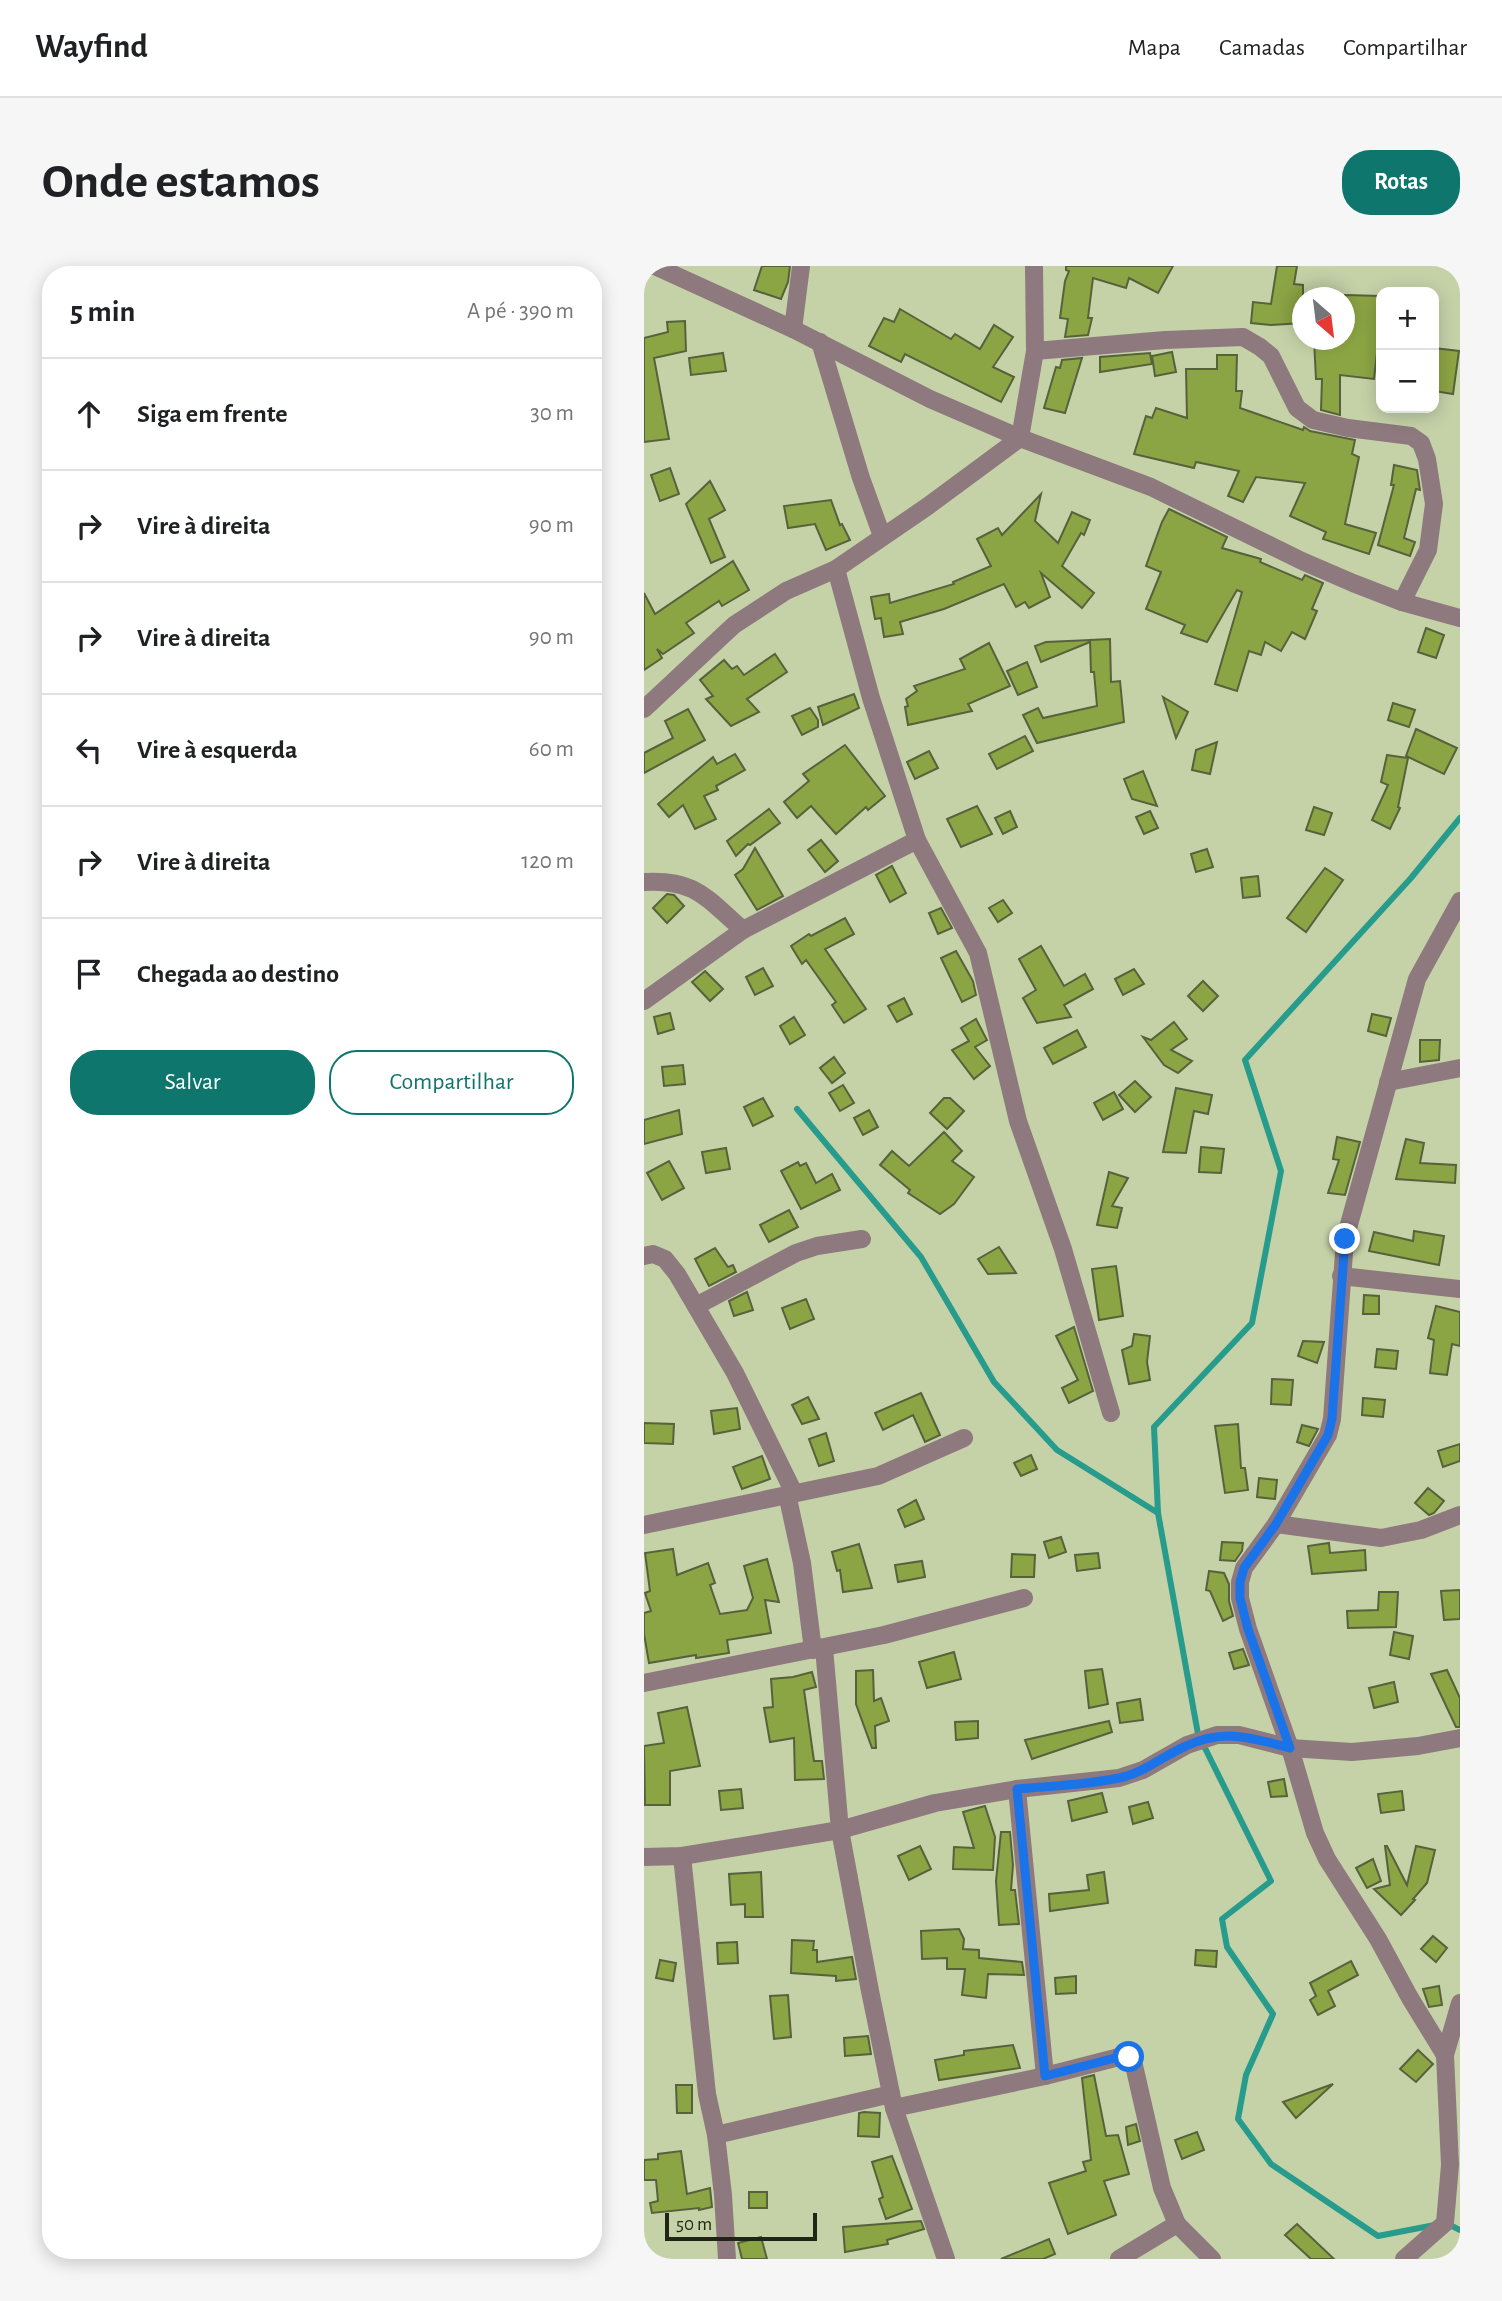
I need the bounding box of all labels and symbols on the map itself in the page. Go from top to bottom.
north arrow [1292,287,1355,350]
route end [1329,1223,1360,1254]
route start [1113,2041,1144,2072]
scale bar [665,2210,817,2242]

